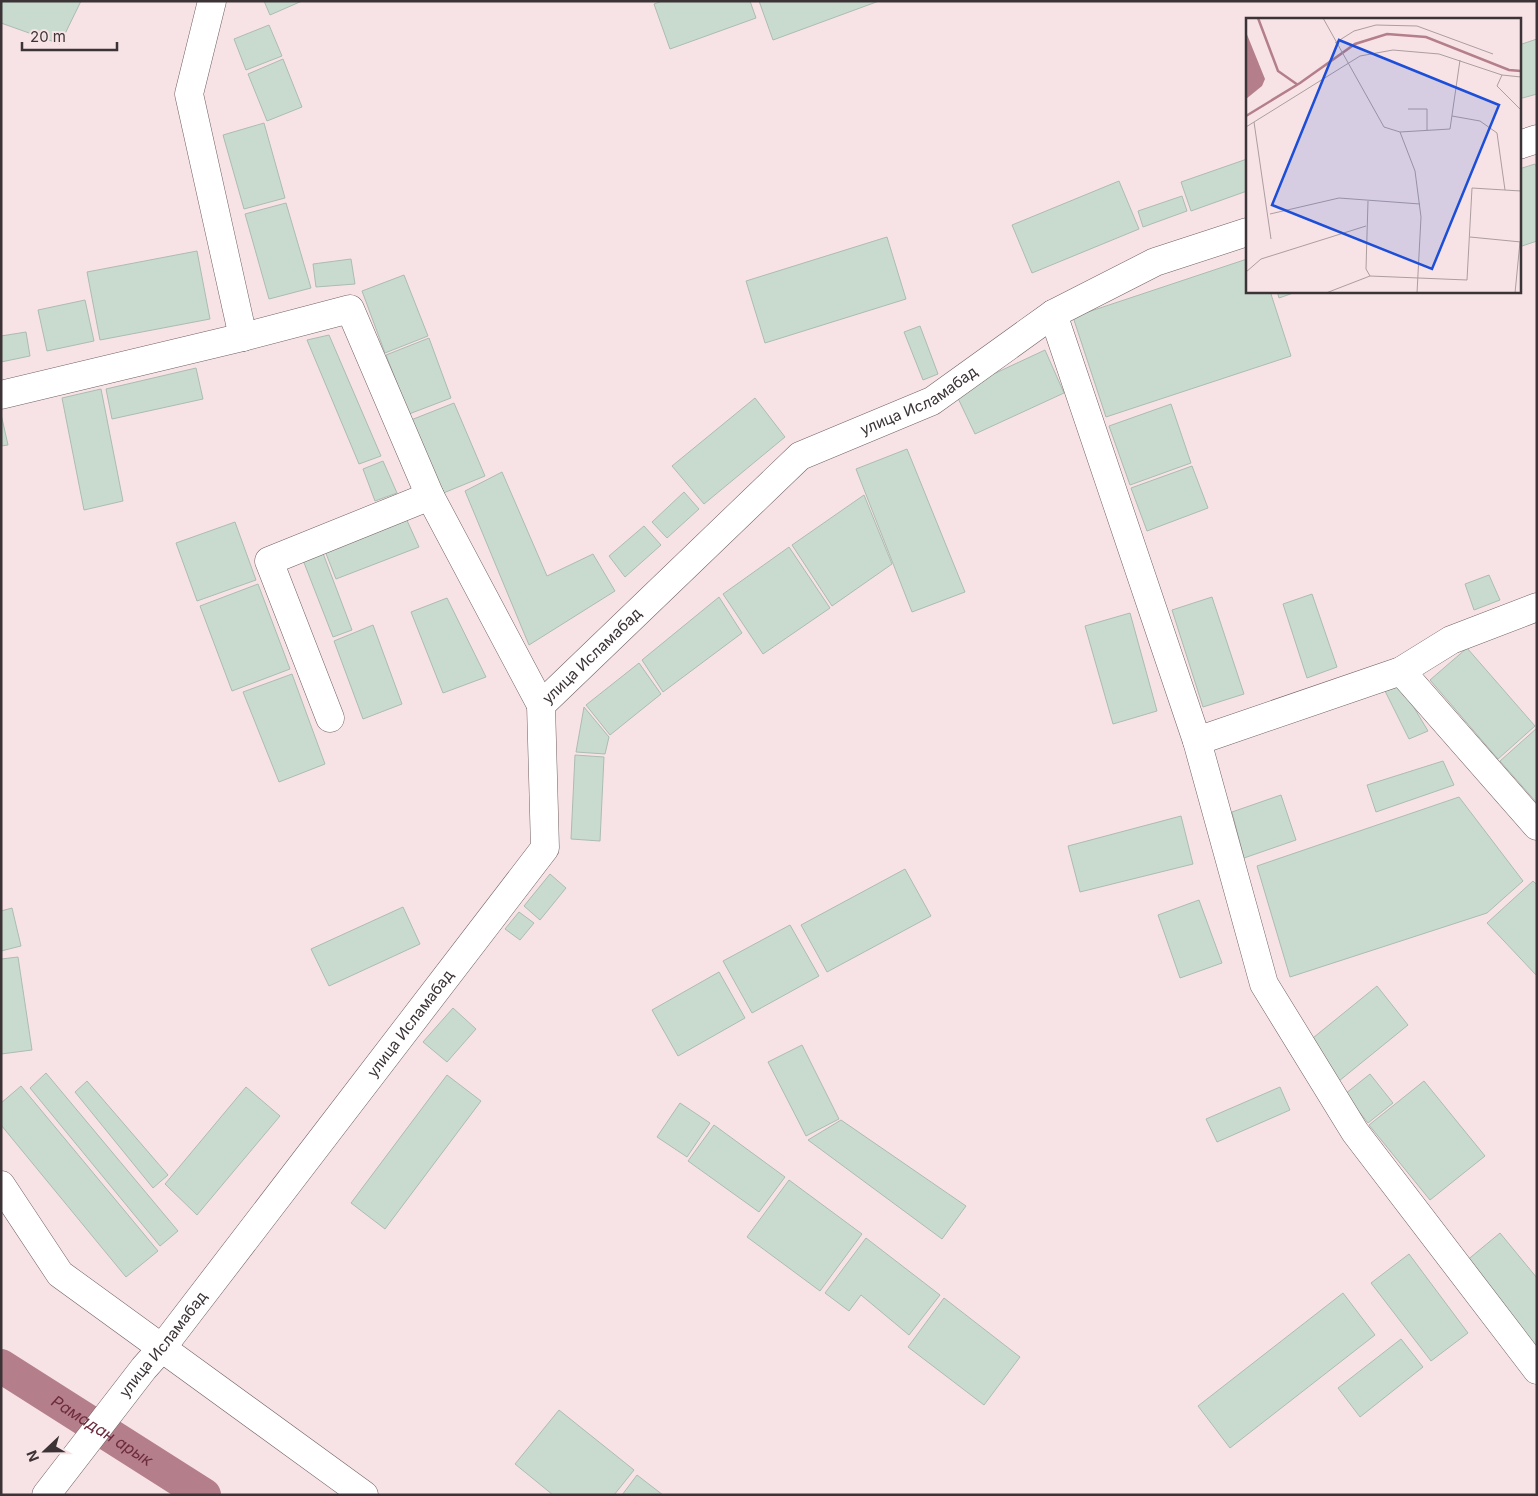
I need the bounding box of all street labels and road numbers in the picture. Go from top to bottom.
street label: улица Исламабад [857,361,981,439]
street label: улица Исламабад [538,603,645,708]
street label: улица Исламабад [363,966,457,1081]
street label: улица Исламабад [115,1287,211,1401]

